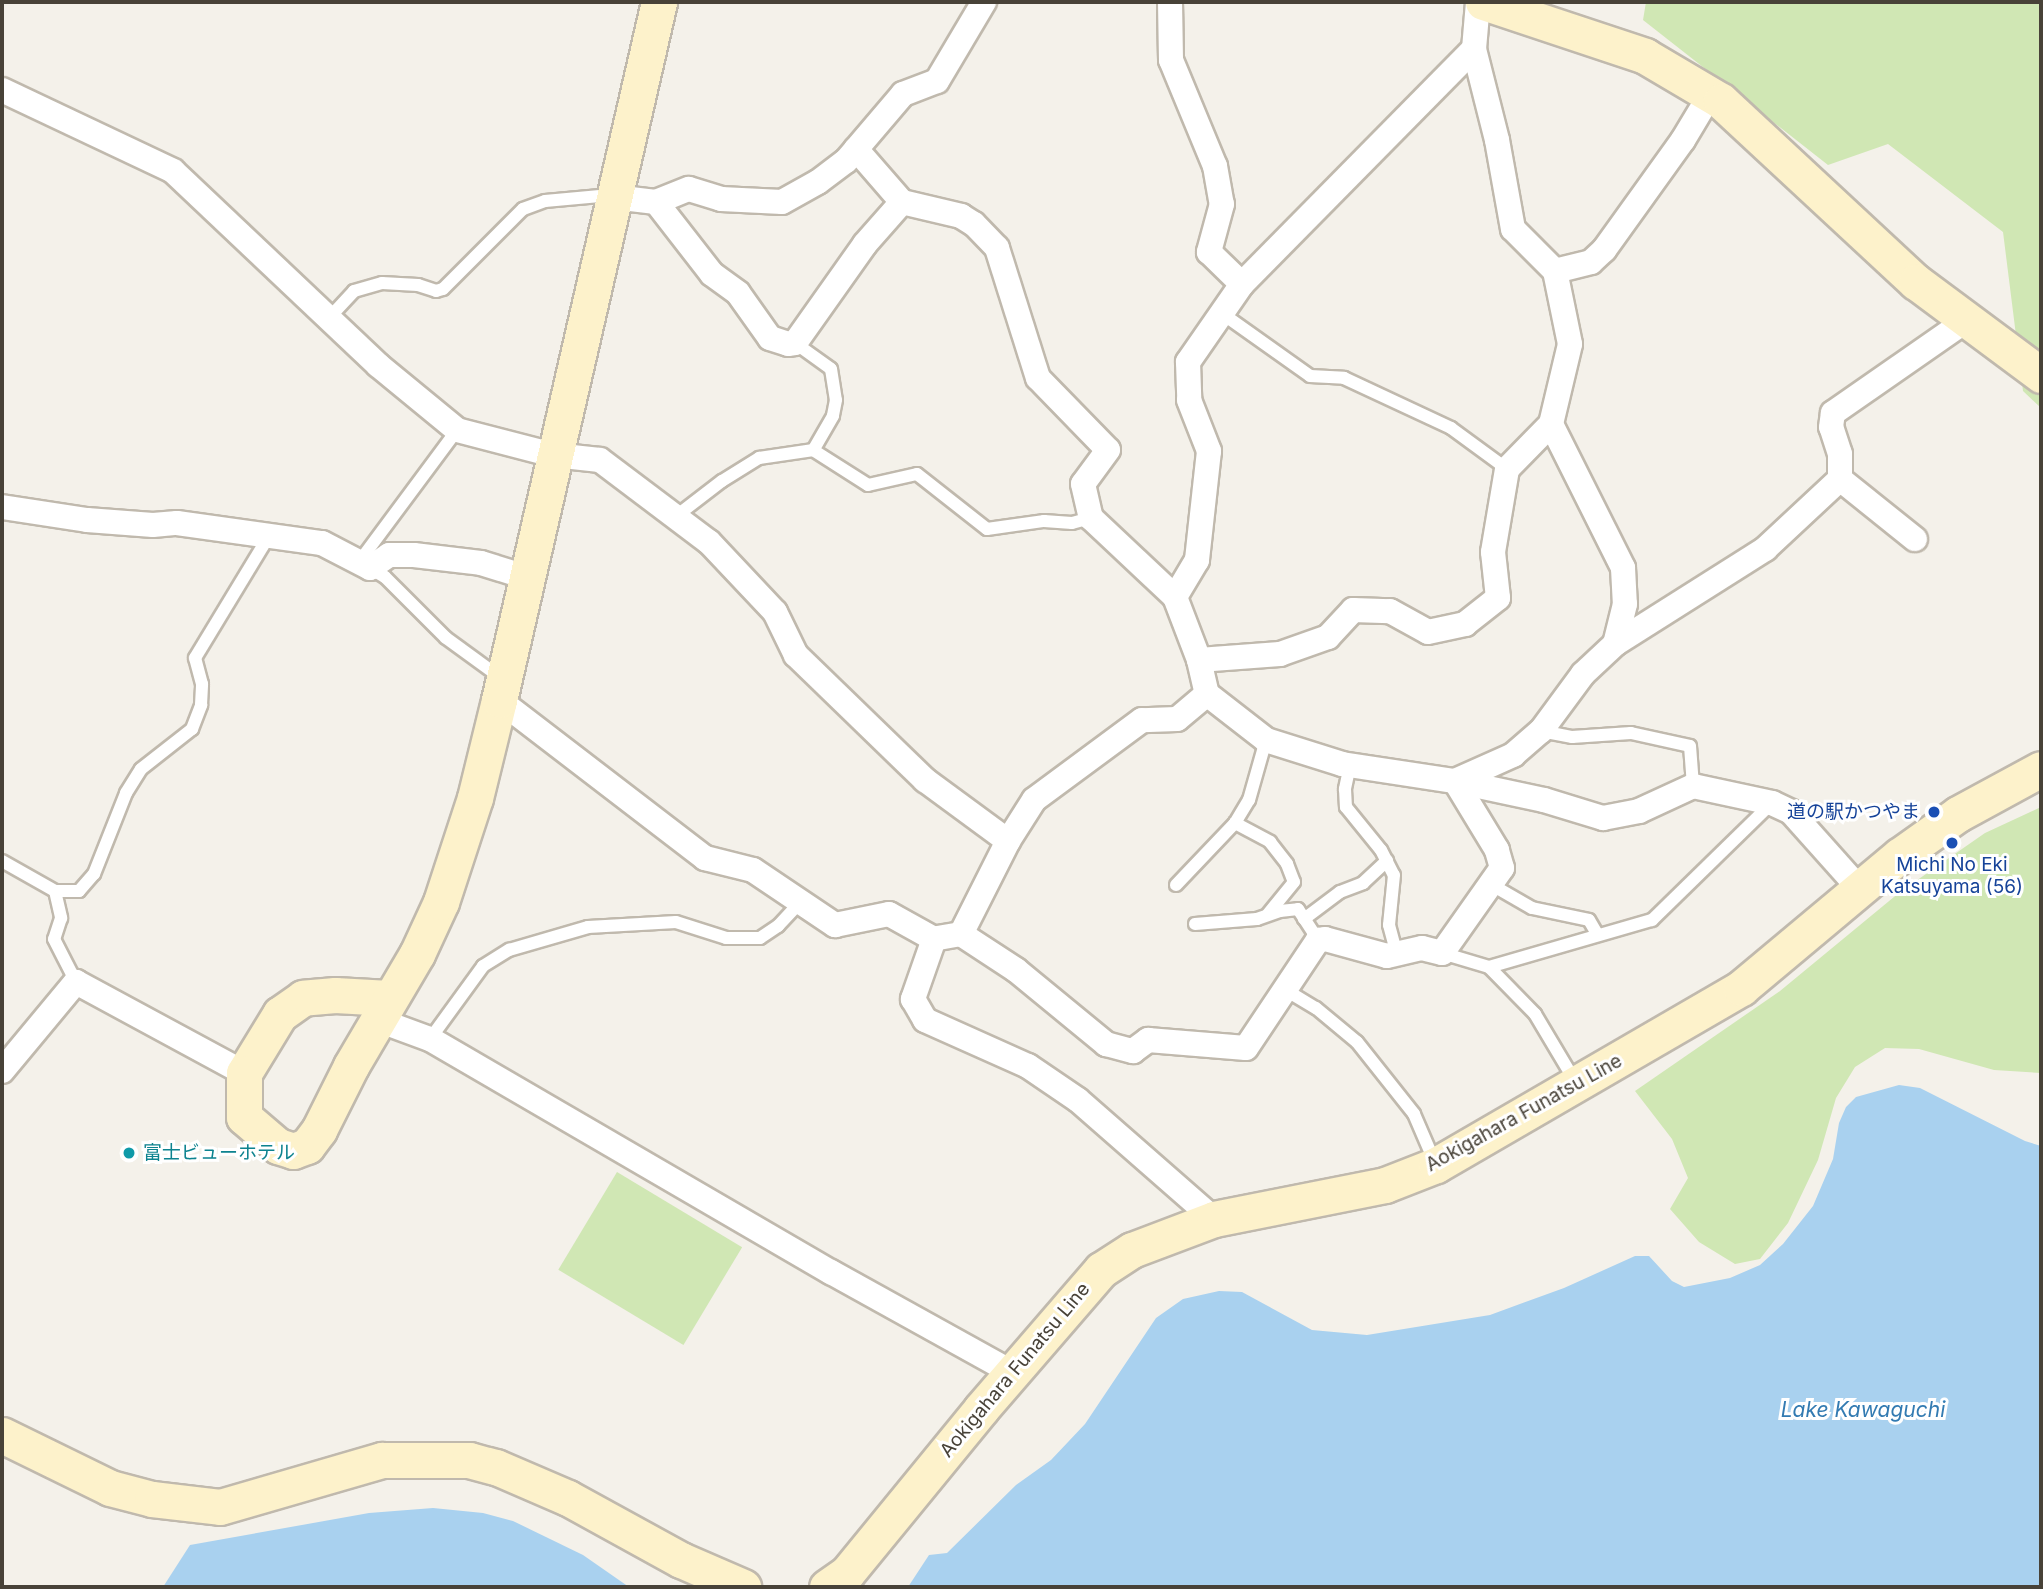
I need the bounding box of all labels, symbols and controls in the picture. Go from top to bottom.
place label: 道の駅かつやま [1787,801,1920,823]
marker: 道の駅かつやま [1926,804,1942,820]
marker: Michi No Eki Katsuyama (56) [1944,835,1960,851]
place label: Michi No Eki Katsuyama (56) [1881,854,2023,898]
street label: Aokigahara Funatsu Line [1422,1049,1626,1177]
place label: 富士ビューホテル [143,1142,295,1164]
marker: 富士ビューホテル [121,1145,137,1161]
street label: Aokigahara Funatsu Line [935,1278,1095,1462]
water label: Lake Kawaguchi [1781,1397,1945,1423]

